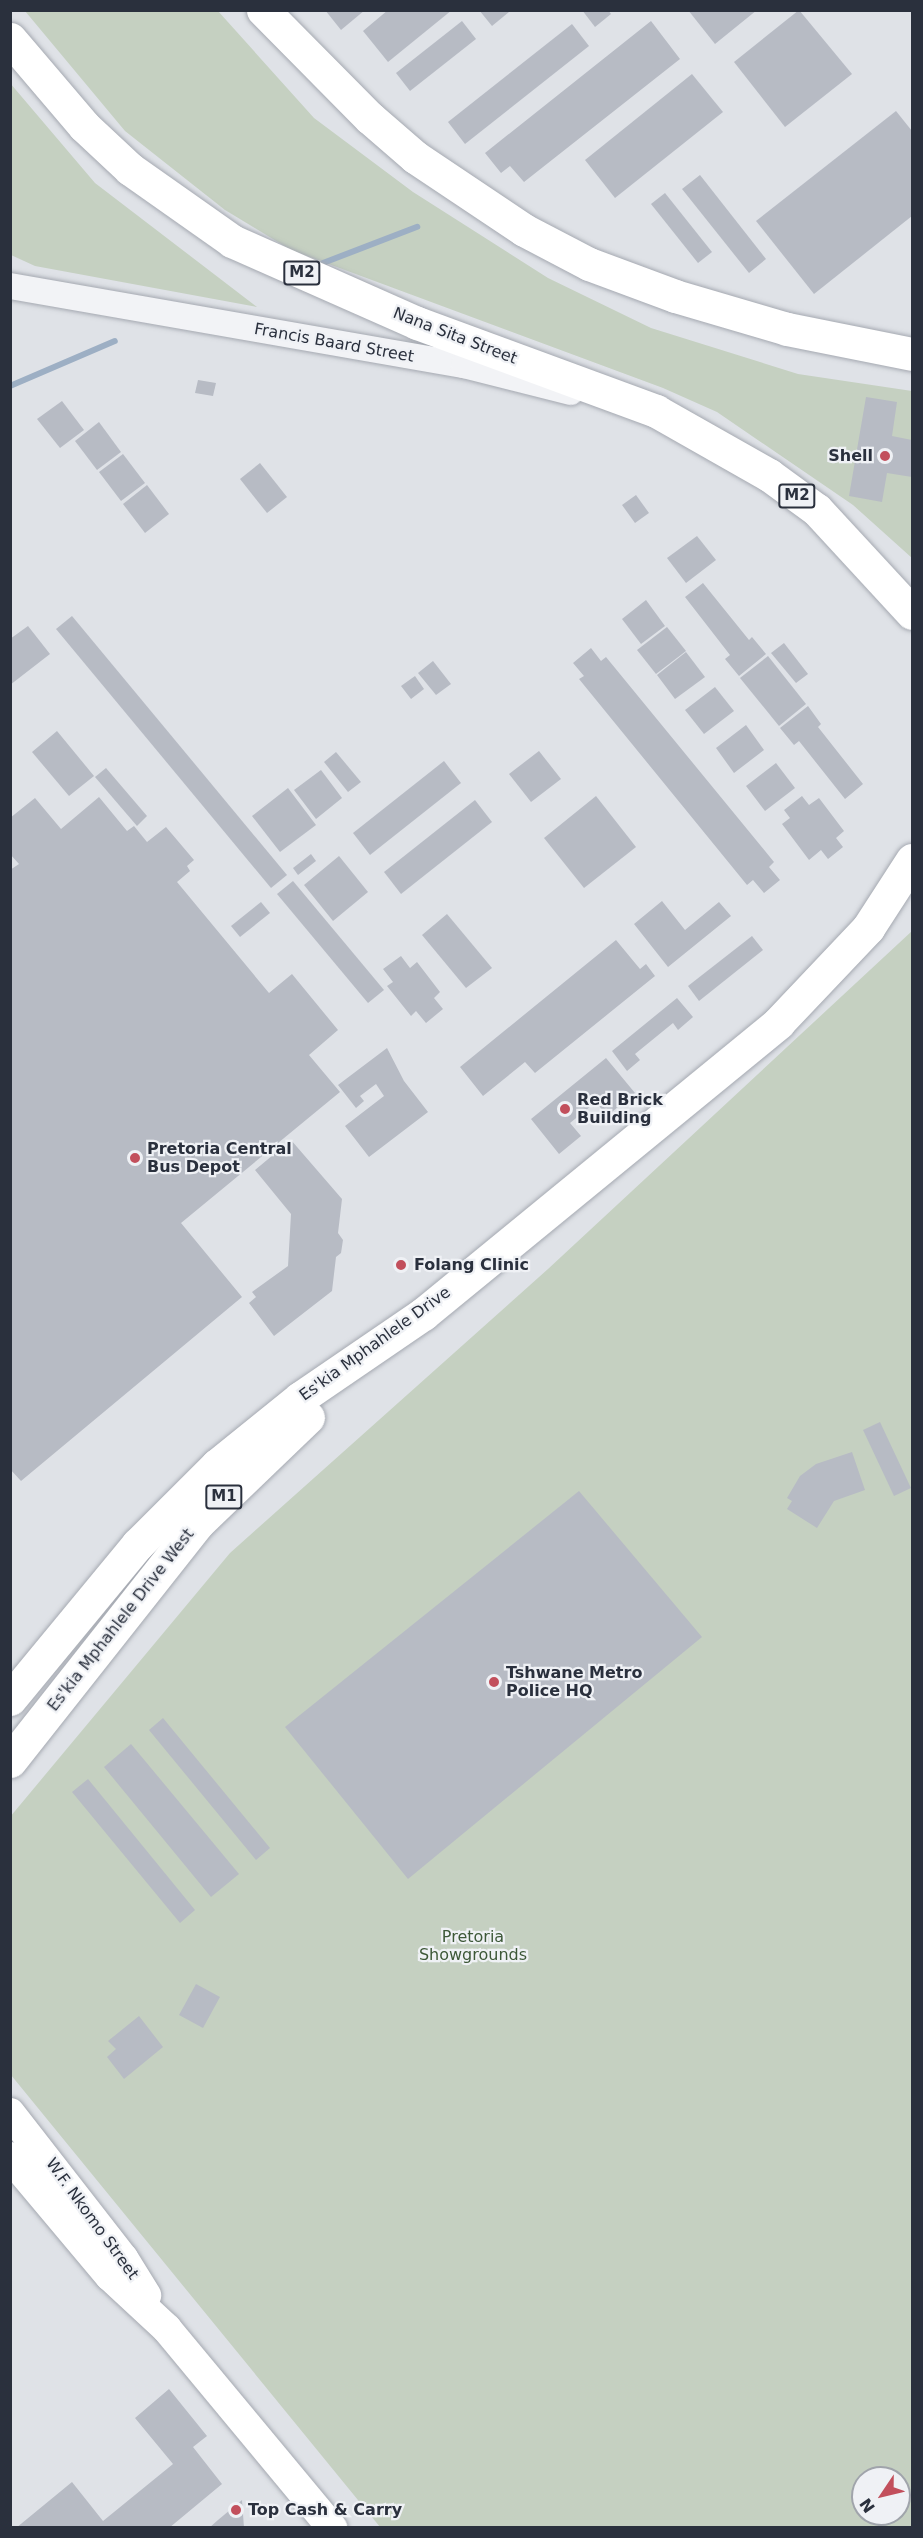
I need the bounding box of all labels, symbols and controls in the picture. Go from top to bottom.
road number: M2 [282,261,322,285]
street label: Nana Sita Street [390,304,520,368]
street label: Francis Baard Street [253,319,415,367]
place label: Shell [828,446,873,466]
marker: Shell [878,449,892,463]
road number: M2 [778,484,816,508]
place label: Red Brick Building [577,1090,663,1128]
marker: Red Brick Building [558,1102,572,1116]
place label: Pretoria Central Bus Depot [147,1139,292,1177]
marker: Pretoria Central Bus Depot [128,1151,142,1165]
place label: Folang Clinic [414,1255,529,1275]
marker: Folang Clinic [392,1256,410,1274]
street label: Es'kia Mphahlele Drive [296,1283,454,1405]
road number: M1 [204,1485,244,1509]
street label: Es'kia Mphahlele Drive West [44,1525,198,1715]
place label: Tshwane Metro Police HQ [506,1663,642,1701]
marker: Tshwane Metro Police HQ [487,1675,501,1689]
park label: Pretoria Showgrounds [419,1927,527,1965]
street label: W.F. Nkomo Street [41,2155,143,2283]
north arrow [851,2466,911,2526]
text: N [856,2495,879,2516]
place label: Top Cash & Carry [248,2500,402,2520]
marker: Top Cash & Carry [229,2503,243,2517]

